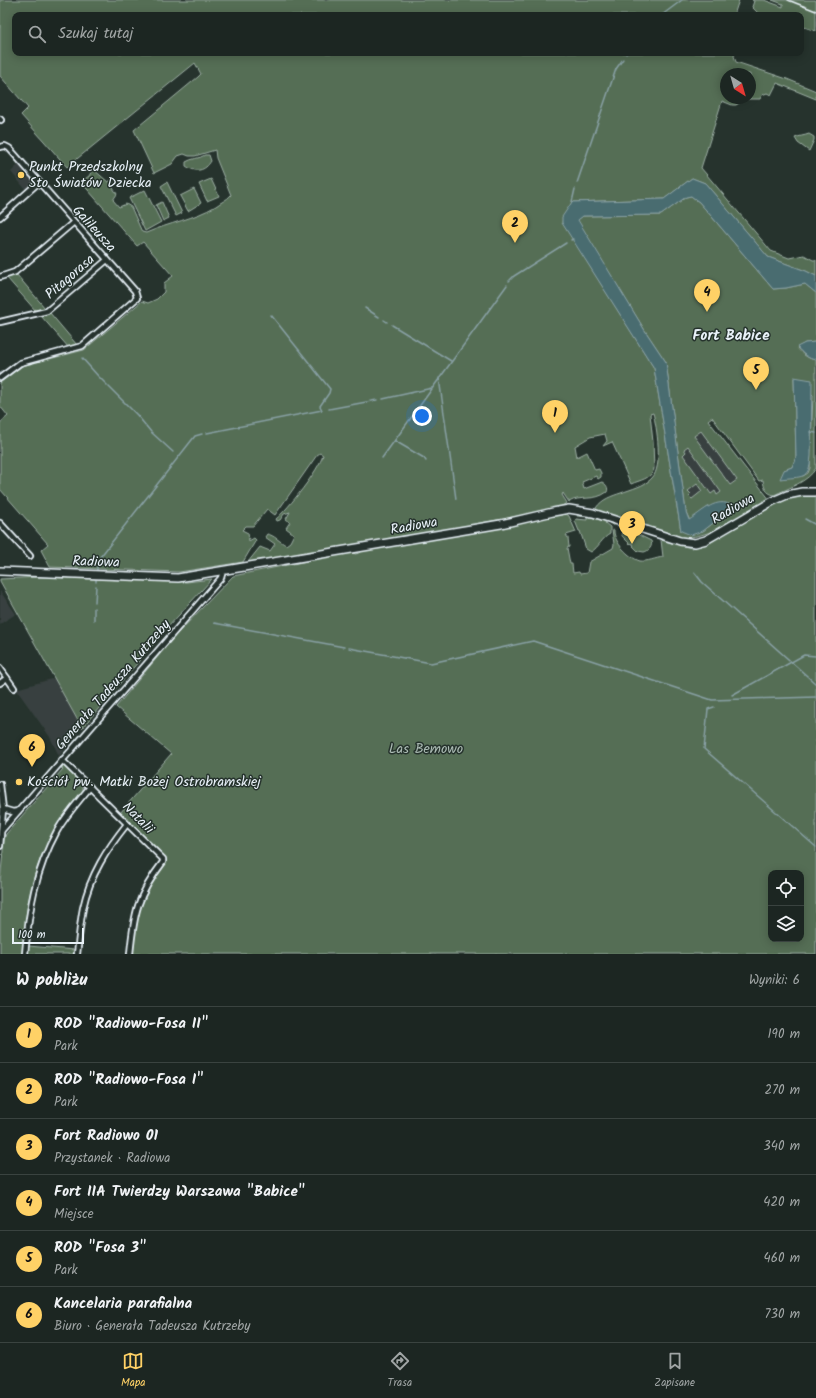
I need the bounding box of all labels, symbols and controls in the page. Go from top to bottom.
search box [12,12,804,56]
text: Szukaj tutaj [58,22,133,46]
icon: search [26,23,48,45]
north arrow [720,68,756,104]
place label: Punkt Przedszkolny Sto Światów Dziecka [29,156,151,194]
marker: Punkt Przedszkolny Sto Światów Dziecka [16,170,26,180]
street label: Galileusza [67,200,121,258]
pin: 2 [502,210,528,243]
street label: Pitagorasa [40,249,100,305]
pin: 4 [694,279,720,312]
district label: Fort Babice [692,324,770,348]
pin: 5 [743,357,769,390]
pin: 1 [542,400,568,433]
your location [412,406,432,426]
street label: Radiowa [707,488,759,530]
street label: Radiowa [389,511,439,541]
pin: 3 [619,511,645,544]
street label: Radiowa [72,550,120,574]
street label: Generała Tadeusza Kutrzeby [50,614,176,755]
pin: 6 [19,734,45,767]
park label: Las Bemowo [389,738,463,760]
place label: Kościół pw. Matki Bożej Ostrobramskiej [27,771,261,793]
marker: Kościół pw. Matki Bożej Ostrobramskiej [14,777,24,787]
street label: Natalii [117,797,160,840]
map controls [768,870,804,942]
button: locate [768,870,804,906]
button: layers [768,906,804,942]
scale bar [12,926,84,945]
text: 100 m [18,926,46,944]
text: W pobliżu [16,967,87,994]
text: Wyniki: 6 [749,970,800,991]
text: ROD "Radiowo-Fosa II" [54,1012,208,1036]
text: 1 [27,1024,31,1045]
text: 190 m [768,1024,800,1045]
text: Park [54,1036,78,1057]
text: ROD "Radiowo-Fosa I" [54,1068,204,1092]
text: 2 [25,1080,33,1101]
text: 270 m [764,1080,800,1101]
text: Park [54,1092,78,1113]
text: Fort Radiowo 01 [54,1124,158,1148]
text: 3 [25,1136,33,1157]
text: 340 m [763,1136,800,1157]
text: Przystanek · Radiowa [54,1148,170,1169]
text: Fort IIA Twierdzy Warszawa "Babice" [54,1180,305,1204]
text: 4 [25,1192,33,1213]
text: 420 m [763,1192,800,1213]
text: Miejsce [54,1204,94,1225]
text: ROD "Fosa 3" [54,1236,146,1260]
text: 5 [26,1248,32,1269]
text: 460 m [764,1248,800,1269]
text: Park [54,1260,78,1281]
text: Kancelaria parafialna [54,1292,192,1316]
text: 6 [25,1304,33,1325]
text: 730 m [765,1304,800,1325]
text: Biuro · Generała Tadeusza Kutrzeby [54,1316,250,1337]
tab: Mapa [121,1350,145,1392]
tab: Trasa [388,1350,412,1392]
tab: Zapisane [654,1350,695,1392]

